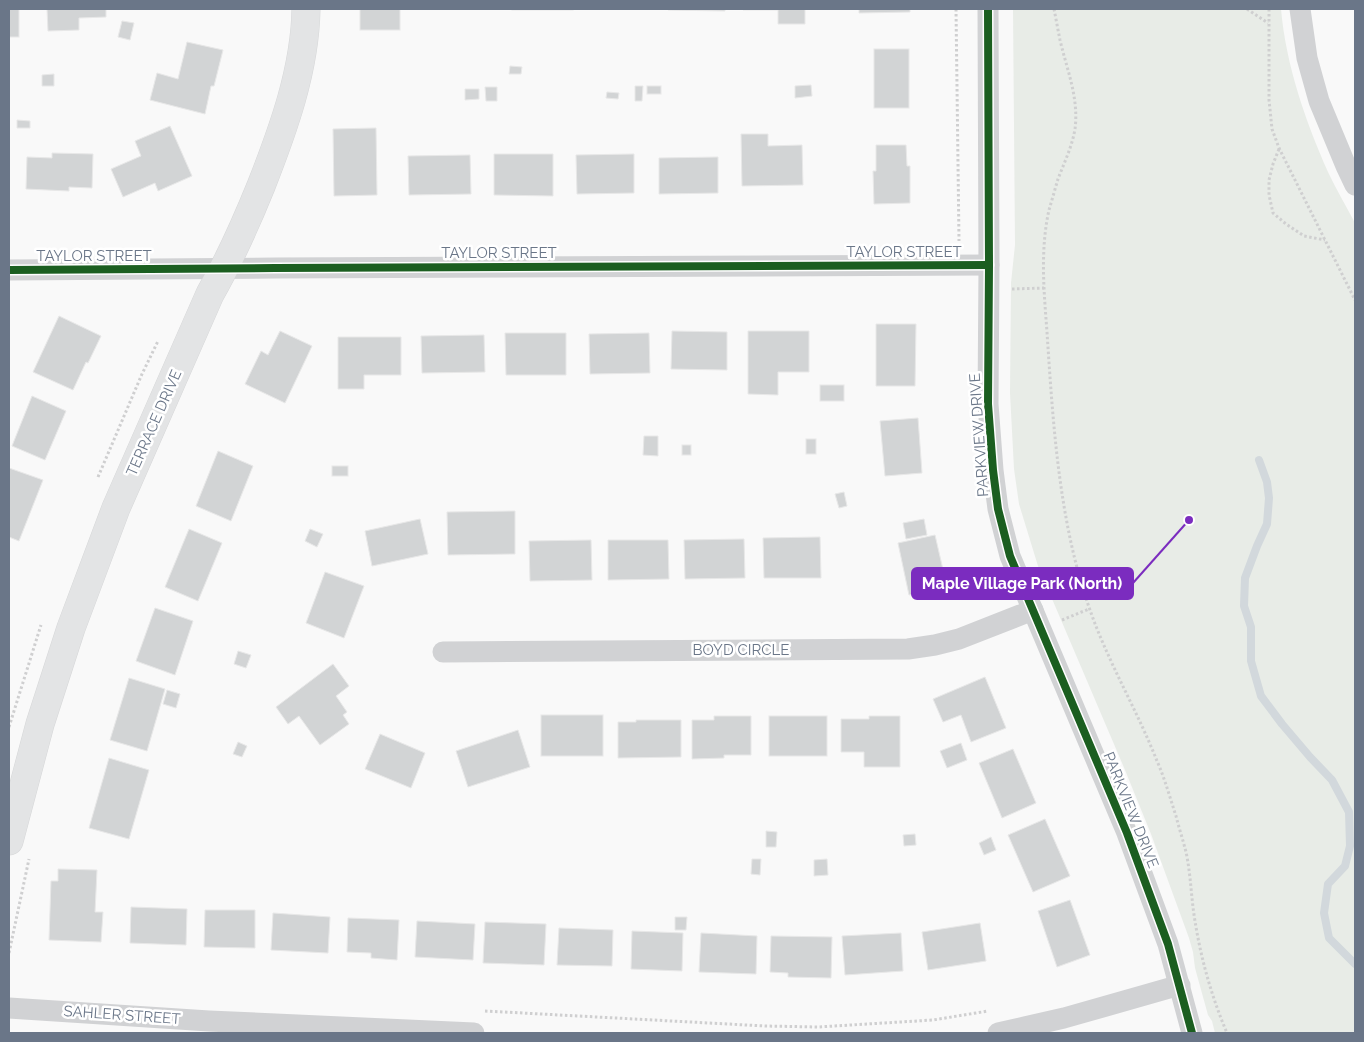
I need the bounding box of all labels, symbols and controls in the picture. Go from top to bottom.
street label: TAYLOR STREET [846,243,962,261]
street label: TAYLOR STREET [441,244,557,262]
street label: TAYLOR STREET [36,247,152,265]
street label: TERRACE DRIVE [123,367,185,479]
street label: PARKVIEW DRIVE [966,373,992,497]
callout: Maple Village Park (North) [912,568,1133,599]
text: Maple Village Park (North) [922,574,1122,593]
street label: BOYD CIRCLE [693,641,789,659]
street label: PARKVIEW DRIVE [1099,749,1163,871]
street label: SAHLER STREET [63,1002,181,1028]

